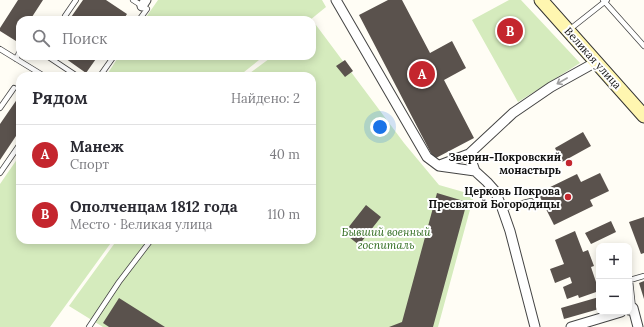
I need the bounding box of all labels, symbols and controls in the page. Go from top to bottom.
search box [16,16,316,60]
pin: B [497,16,523,46]
street label: Великая улица [562,24,625,92]
icon: search [30,27,52,49]
text: Поиск [62,29,107,48]
pin: A [409,59,435,89]
one-way arrow [556,78,568,86]
text: Рядом [32,87,88,109]
text: Найдено: 2 [231,90,300,107]
your location [370,117,390,137]
text: Манеж [70,137,124,156]
text: A [41,146,49,163]
text: 40 m [270,146,300,163]
place label: Зверин-Покровский монастырь [448,150,561,177]
text: Спорт [70,156,109,173]
marker: Зверин-Покровский монастырь [564,158,574,168]
place label: Церковь Покрова Пресвятой Богородицы [429,184,560,211]
marker: Церковь Покрова Пресвятой Богородицы [563,192,573,202]
text: Ополченцам 1812 года [70,197,238,216]
text: B [41,206,49,223]
text: 110 m [267,206,300,223]
text: Место · Великая улица [70,216,213,233]
park label: Бывший военный госпиталь [342,225,431,252]
map controls [596,243,632,315]
button: + [596,243,632,279]
button: − [596,279,632,315]

